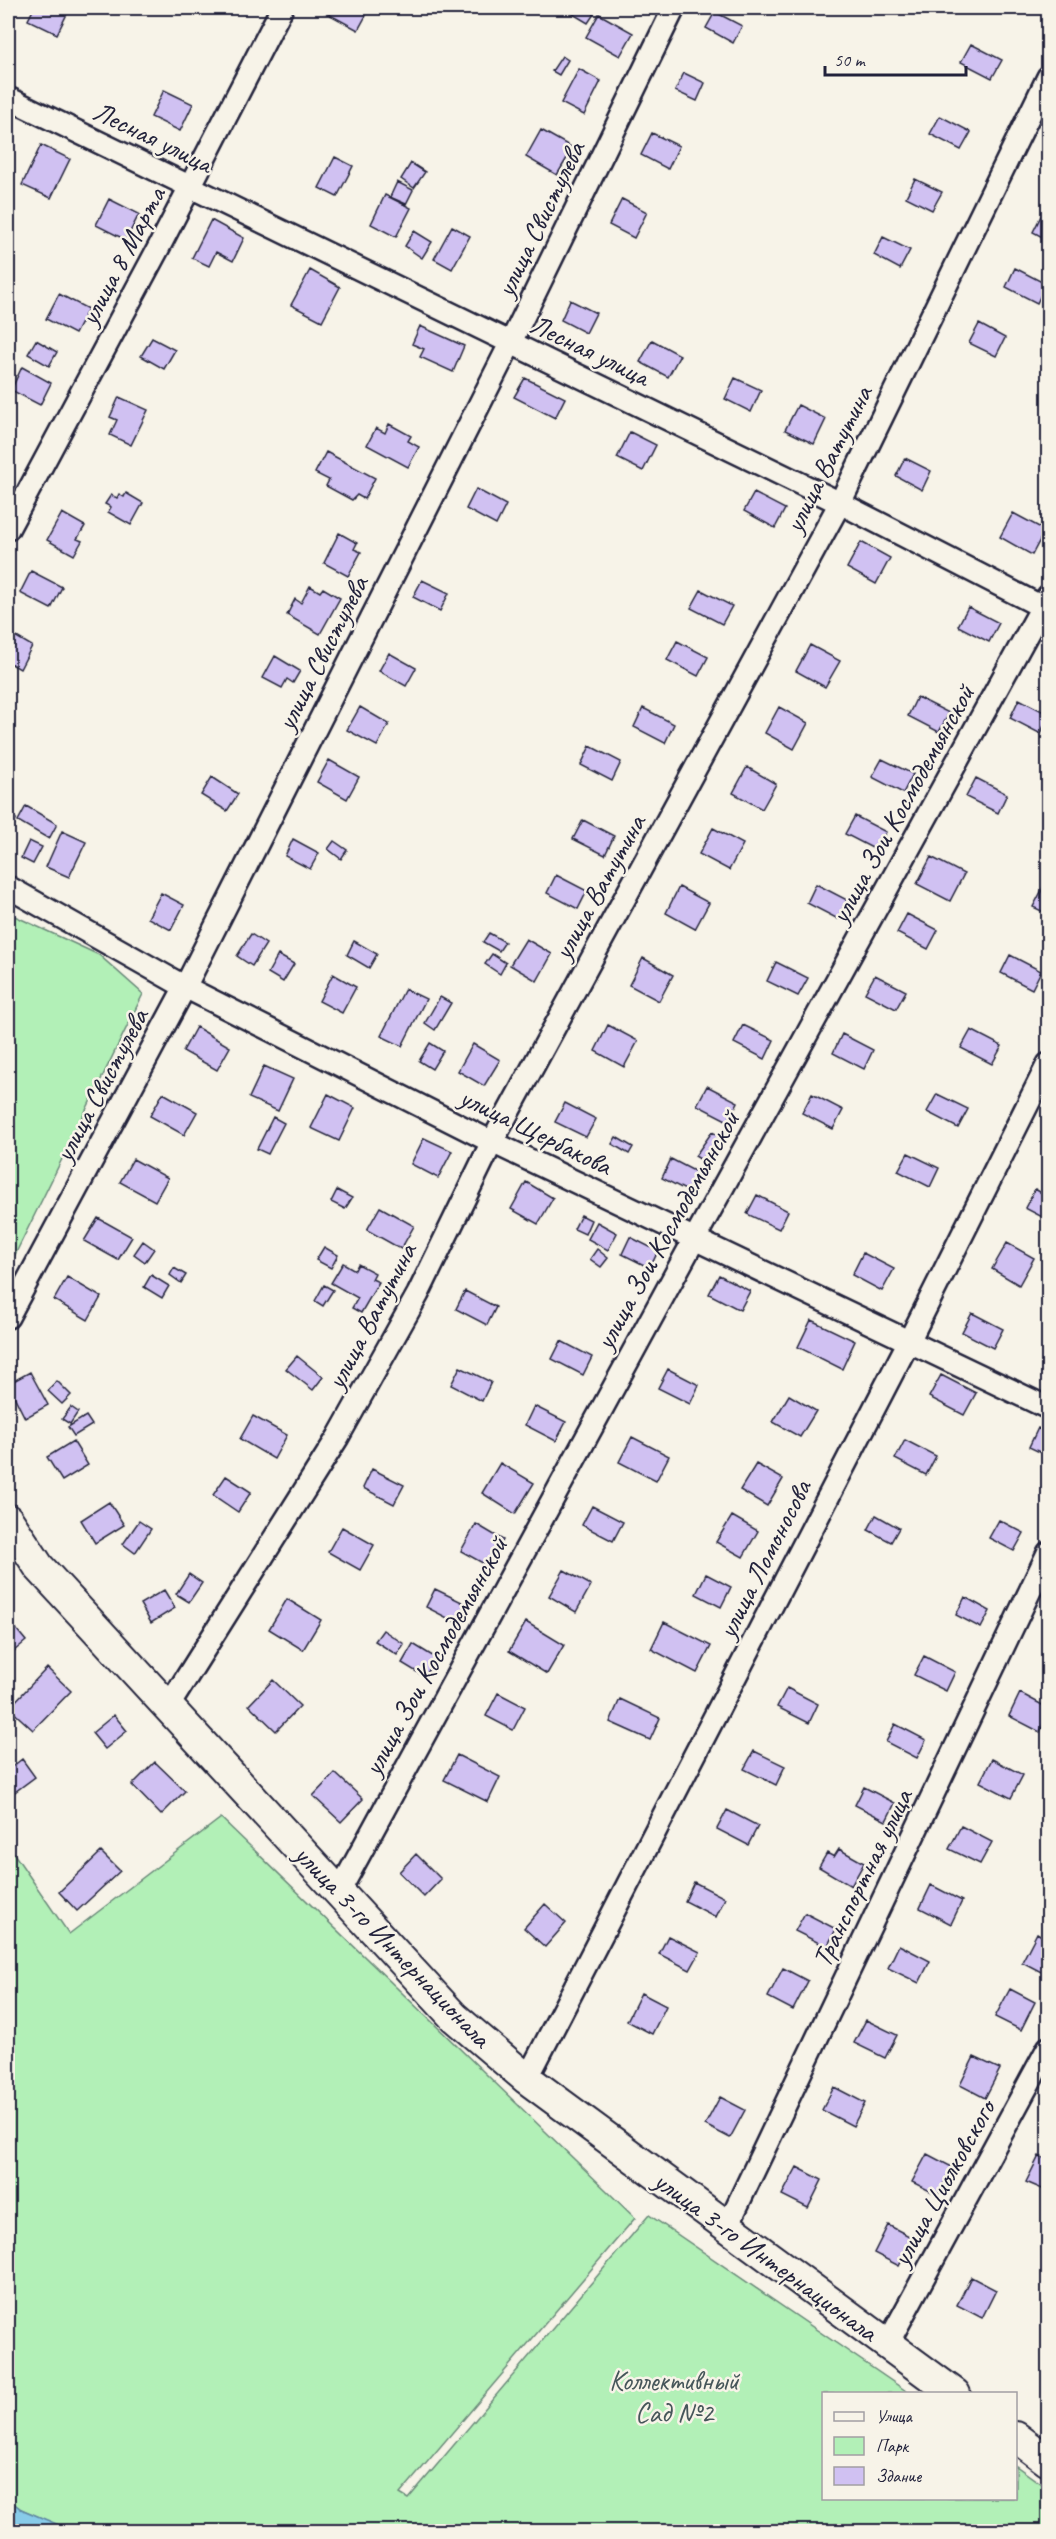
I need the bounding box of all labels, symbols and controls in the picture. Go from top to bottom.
scale bar [825,39,966,77]
text: 50 m [834,49,867,71]
street label: Лесная улица [88,93,220,182]
street label: улица Свистулева [486,134,593,304]
street label: улица 8 Марта [70,179,174,333]
street label: Лесная улица [525,306,657,395]
street label: улица Ватутина [775,378,881,540]
street label: улица Свистулева [267,568,377,738]
street label: улица Зои Космодемьянской [821,677,983,931]
street label: улица Ватутина [544,807,654,967]
street label: улица Свистулева [45,1001,157,1169]
street label: улица Щербакова [453,1078,619,1184]
street label: улица Зои Космодемьянской [586,1103,748,1357]
street label: улица Ватутина [317,1236,425,1397]
street label: улица Ломоносова [708,1473,820,1646]
street label: улица Зои Космодемьянской [354,1529,516,1783]
street label: Транспортная улица [804,1782,921,1973]
street label: улица 3-го Интернационала [286,1836,500,2056]
street label: улица Циолковского [882,2091,1004,2274]
street label: улица 3-го Интернационала [646,2162,886,2350]
park label: Коллективный Сад №2 [609,2363,740,2430]
legend [822,2392,1017,2500]
text: Улица [876,2405,913,2427]
text: Парк [876,2435,910,2457]
text: Здание [876,2465,922,2487]

